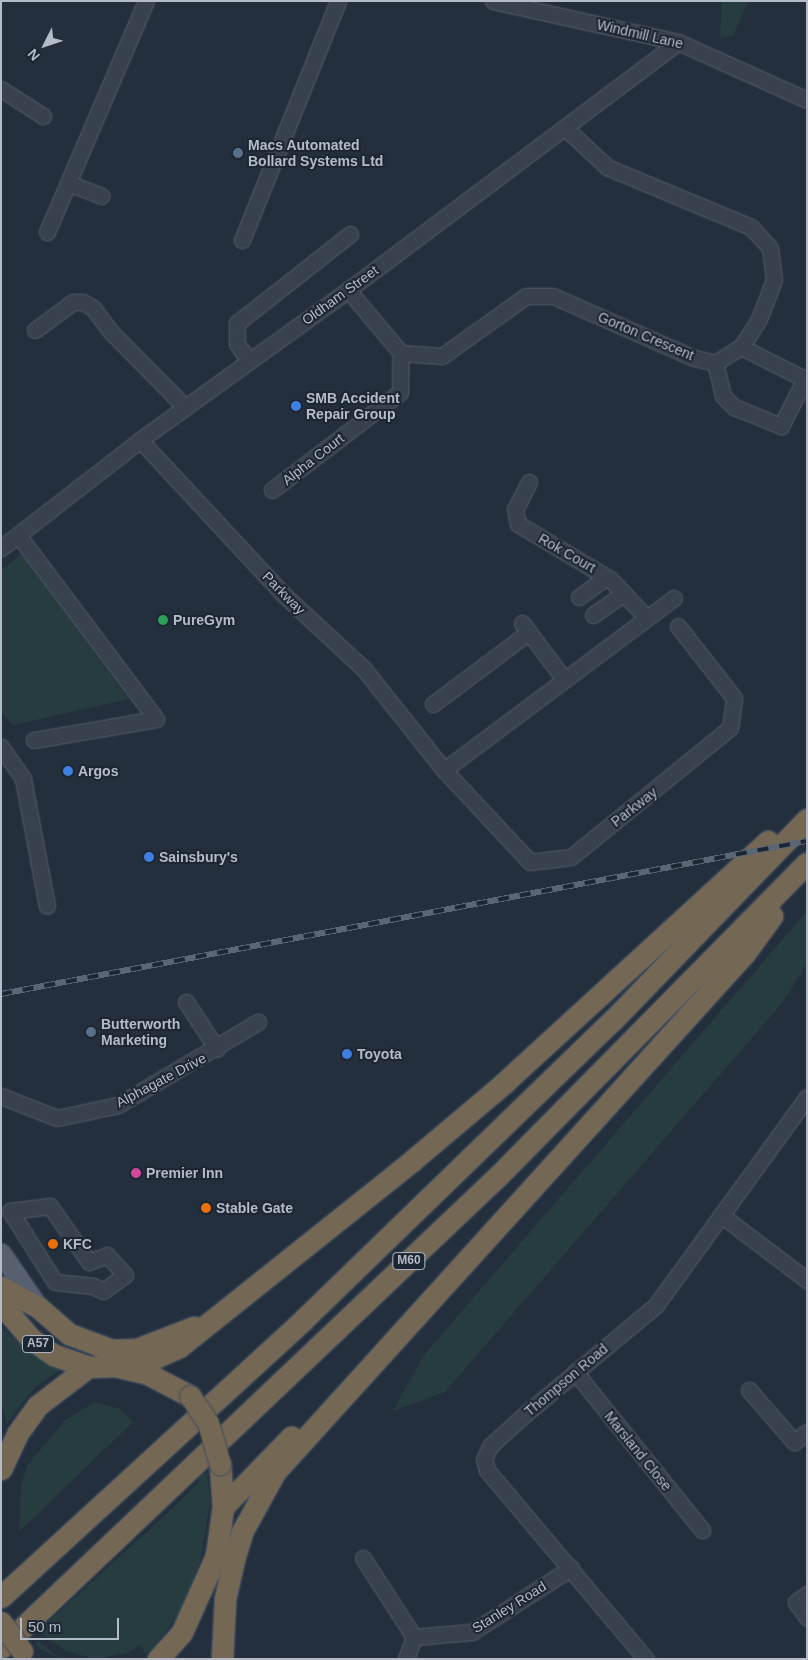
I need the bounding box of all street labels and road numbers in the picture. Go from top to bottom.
street label: Windmill Lane [595,16,685,52]
street label: Oldham Street [299,262,381,328]
street label: Gorton Crescent [595,308,697,364]
street label: Alpha Court [279,430,347,488]
street label: Rok Court [536,530,598,576]
street label: Parkway [259,568,309,618]
street label: Parkway [608,784,660,830]
street label: Alphagate Drive [113,1049,209,1111]
road number: M60 [392,1252,426,1270]
road number: A57 [22,1335,54,1354]
street label: Thompson Road [521,1340,611,1420]
street label: Marsland Close [601,1408,675,1494]
street label: Stanley Road [469,1578,549,1636]

